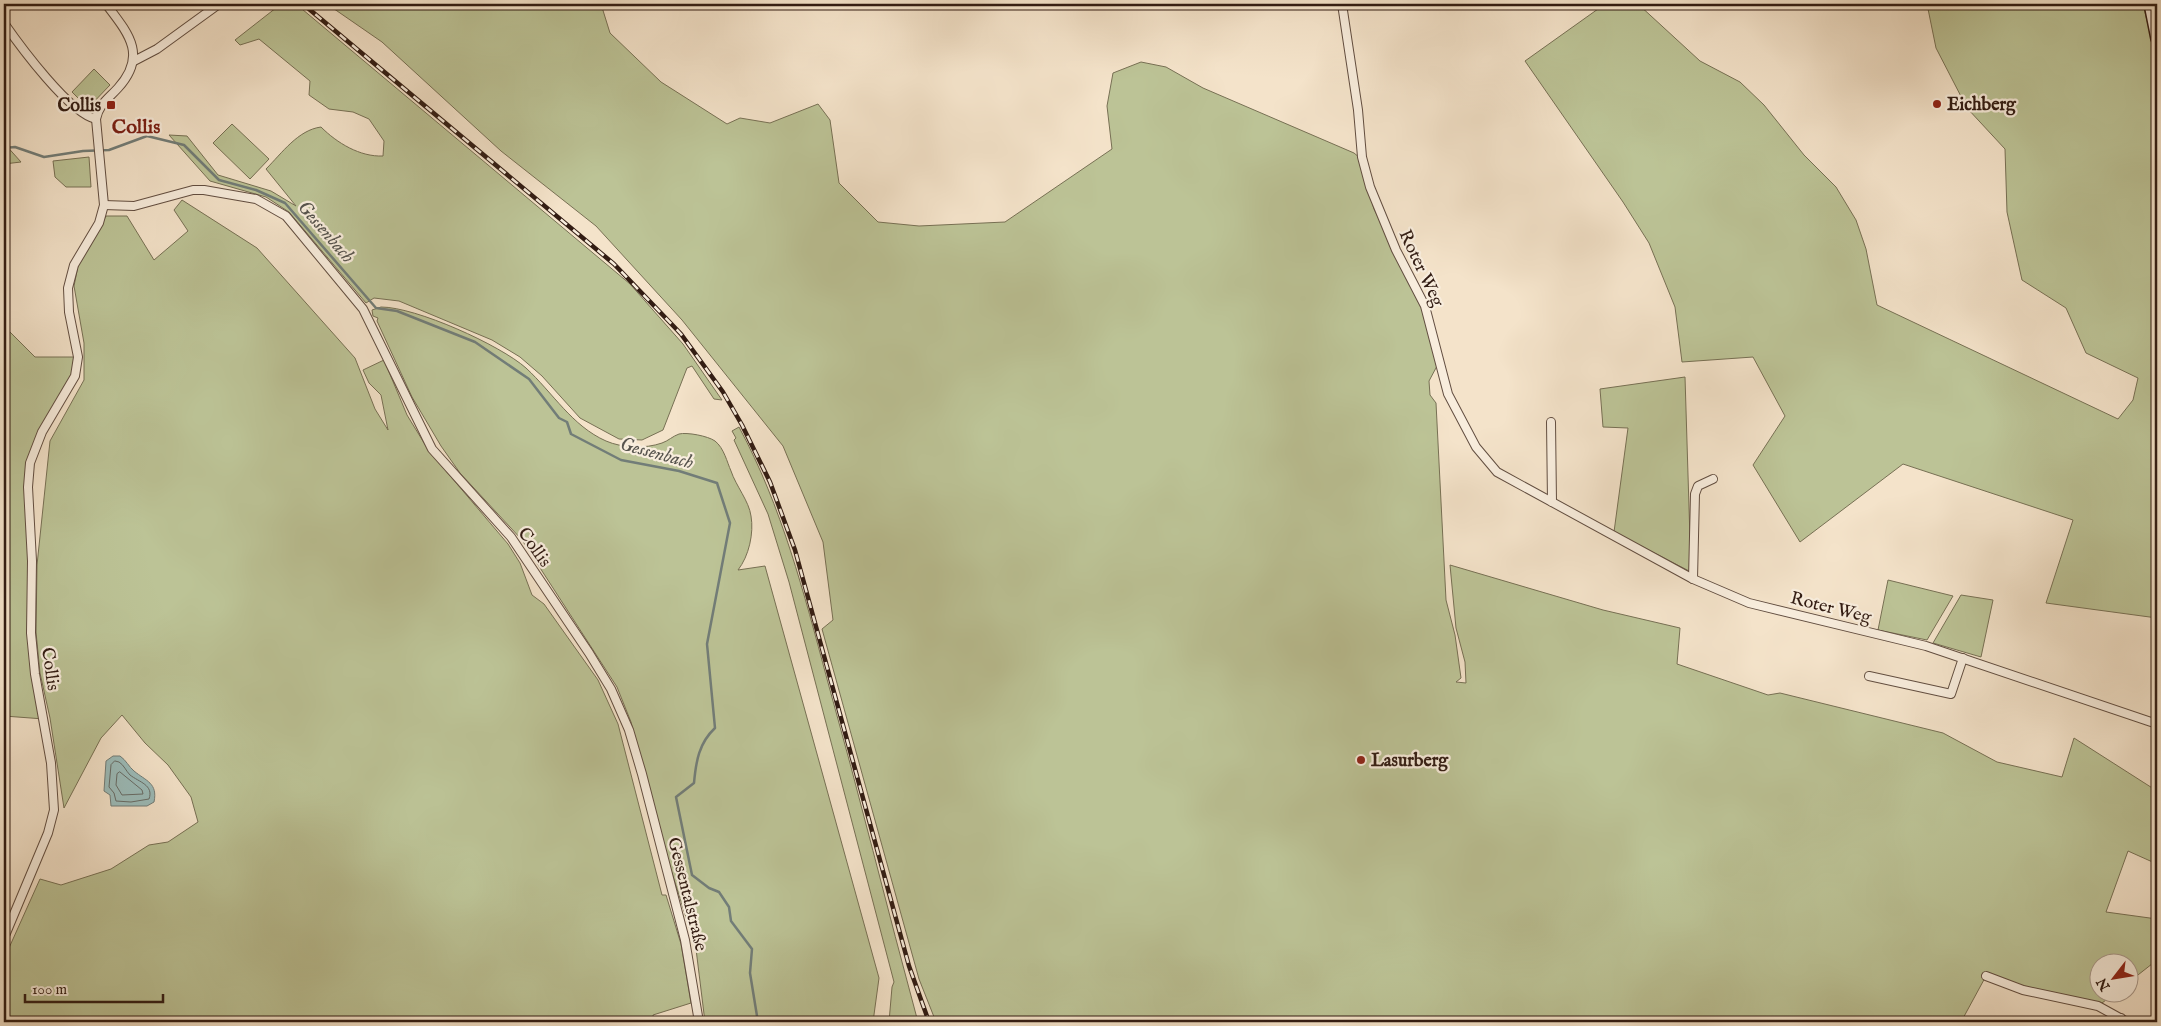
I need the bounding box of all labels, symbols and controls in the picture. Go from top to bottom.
place label: Eichberg [1947,94,2017,117]
place label: Collis [57,95,102,118]
marker: Eichberg [1931,98,1943,110]
marker: Collis [105,99,117,111]
district label: Collis [112,115,160,140]
water label: Gessenbach [292,196,359,268]
street label: Roter Weg [1393,226,1449,311]
water label: Gessenbach [617,433,696,475]
street label: Collis [512,523,556,572]
street label: Roter Weg [1788,587,1874,630]
street label: Collis [35,646,64,692]
place label: Lasurberg [1371,750,1449,773]
marker: Lasurberg [1355,754,1367,766]
street label: Gessentalstraße [661,835,712,954]
north arrow [2088,954,2138,1004]
scale bar [25,971,162,1003]
text: N [2093,974,2115,995]
text: 100 m [32,980,68,999]

